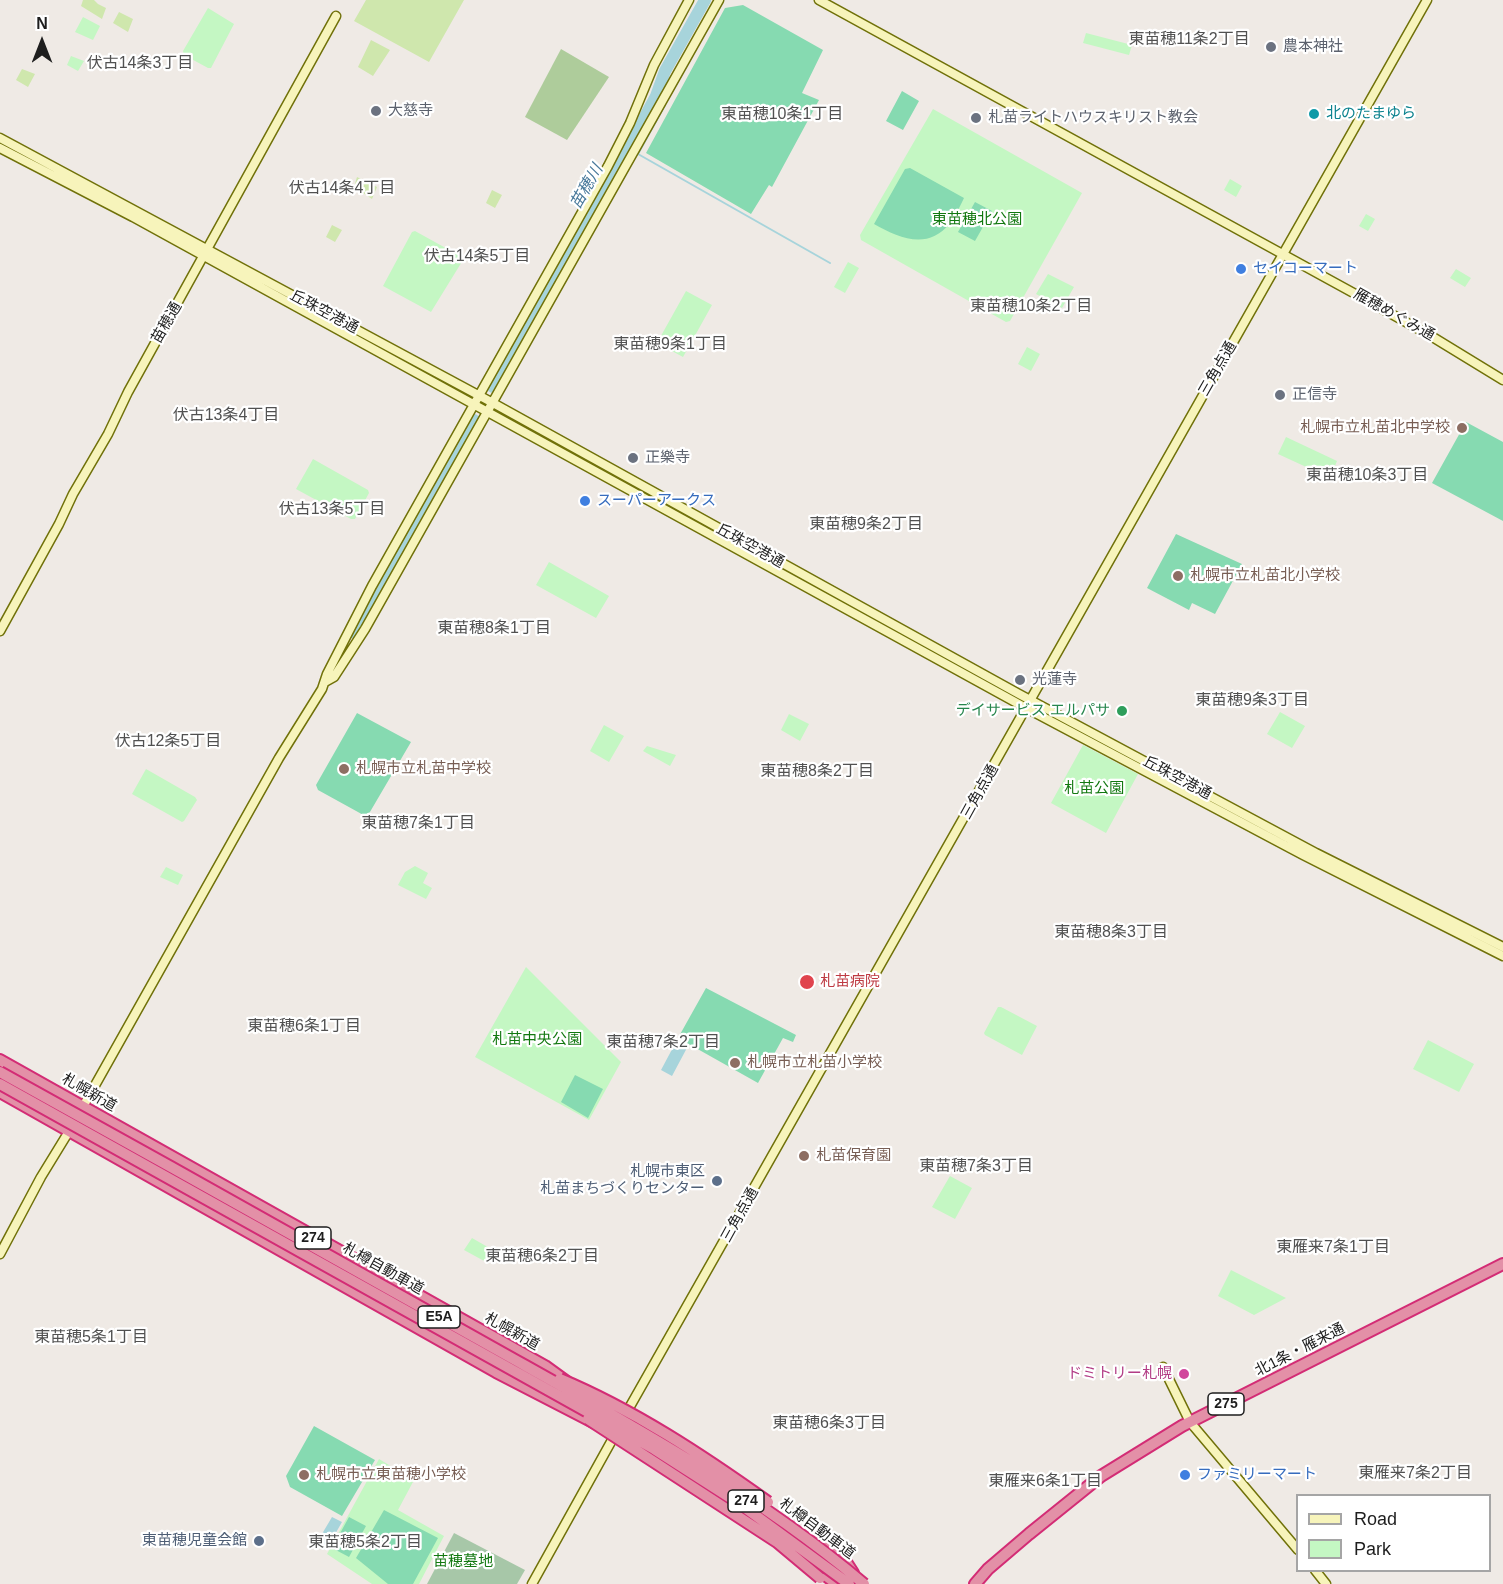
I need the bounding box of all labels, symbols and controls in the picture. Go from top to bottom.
north arrow [12,12,72,72]
text: N [36,15,48,32]
district label: 東苗穂11条2丁目 [1128,30,1250,50]
place label: 農本神社 [1283,38,1343,56]
marker: 農本神社 [1264,40,1278,54]
district label: 伏古14条3丁目 [87,54,193,74]
place label: 大慈寺 [388,102,433,120]
marker: 大慈寺 [369,104,383,118]
district label: 東苗穂10条1丁目 [721,105,843,125]
place label: 北のたまゆら [1326,105,1416,123]
marker: 北のたまゆら [1307,107,1321,121]
place label: 札苗ライトハウスキリスト教会 [988,109,1198,127]
marker: 札苗ライトハウスキリスト教会 [969,111,983,125]
water label: 苗穂川 [567,161,607,213]
district label: 伏古14条4丁目 [289,179,395,199]
park label: 東苗穂北公園 [932,211,1022,229]
district label: 伏古14条5丁目 [424,247,530,267]
place label: セイコーマート [1253,260,1358,278]
marker: セイコーマート [1234,262,1248,276]
street label: 雁穂めぐみ通 [1350,285,1438,345]
street label: 丘珠空港通 [287,286,361,338]
district label: 東苗穂10条2丁目 [970,297,1092,317]
street label: 苗穂通 [148,299,186,347]
district label: 東苗穂9条1丁目 [613,335,727,355]
street label: 三角点通 [1195,339,1241,399]
place label: 正信寺 [1292,386,1337,404]
marker: 正信寺 [1273,388,1287,402]
district label: 伏古13条4丁目 [173,406,279,426]
place label: 札幌市立札苗北中学校 [1300,419,1450,437]
marker: 札幌市立札苗北中学校 [1455,421,1469,435]
place label: 正樂寺 [645,449,690,467]
marker: 正樂寺 [626,451,640,465]
district label: 東苗穂10条3丁目 [1306,466,1428,486]
place label: スーパーアークス [597,492,716,510]
marker: スーパーアークス [578,494,592,508]
district label: 伏古13条5丁目 [279,500,385,520]
district label: 東苗穂9条2丁目 [809,515,923,535]
street label: 丘珠空港通 [713,520,787,572]
place label: 札幌市立札苗北小学校 [1190,567,1340,585]
marker: 札幌市立札苗北小学校 [1171,569,1185,583]
district label: 東苗穂8条1丁目 [437,619,551,639]
place label: 光蓮寺 [1032,671,1077,689]
marker: 光蓮寺 [1013,673,1027,687]
district label: 東苗穂9条3丁目 [1195,691,1309,711]
place label: デイサービス エルパサ [956,702,1110,720]
marker: デイサービス エルパサ [1115,704,1129,718]
district label: 伏古12条5丁目 [115,732,221,752]
street label: 丘珠空港通 [1140,752,1214,804]
place label: 札幌市立札苗中学校 [356,760,491,778]
street label: 三角点通 [958,761,1002,823]
marker: 札幌市立札苗中学校 [337,762,351,776]
district label: 東苗穂8条2丁目 [760,762,874,782]
park label: 札苗公園 [1064,780,1124,798]
district label: 東苗穂7条1丁目 [361,814,475,834]
district label: 東苗穂8条3丁目 [1054,923,1168,943]
marker: 札苗病院 [798,973,816,991]
place label: 札苗病院 [820,973,880,991]
district label: 東苗穂6条1丁目 [247,1017,361,1037]
park label: 札苗中央公園 [492,1031,582,1049]
district label: 東苗穂7条2丁目 [606,1033,720,1053]
place label: 札幌市立札苗小学校 [747,1054,882,1072]
marker: 札幌市立札苗小学校 [728,1056,742,1070]
street label: 札幌新道 [59,1070,119,1116]
place label: 札苗保育園 [816,1147,891,1165]
marker: 札苗保育園 [797,1149,811,1163]
district label: 東苗穂7条3丁目 [919,1157,1033,1177]
place label: 札幌市東区 札苗まちづくりセンター [540,1163,705,1198]
marker: 札幌市東区 札苗まちづくりセンター [710,1174,724,1188]
street label: 三角点通 [718,1184,762,1246]
road number: 274 [295,1227,331,1249]
district label: 東雁来7条1丁目 [1276,1238,1390,1258]
street label: 札樽自動車道 [339,1239,427,1299]
district label: 東苗穂6条2丁目 [485,1247,599,1267]
road number: E5A [418,1306,460,1328]
street label: 札幌新道 [481,1310,543,1354]
street label: 北1条・雁来通 [1252,1320,1348,1380]
district label: 東苗穂5条1丁目 [34,1328,148,1348]
place label: ドミトリー札幌 [1067,1365,1172,1383]
marker: ドミトリー札幌 [1177,1367,1191,1381]
road number: 275 [1208,1393,1244,1415]
district label: 東苗穂6条3丁目 [772,1414,886,1434]
district label: 東雁来7条2丁目 [1358,1464,1472,1484]
place label: 札幌市立東苗穂小学校 [316,1466,466,1484]
place label: ファミリーマート [1197,1466,1317,1484]
marker: 札幌市立東苗穂小学校 [297,1468,311,1482]
marker: ファミリーマート [1178,1468,1192,1482]
district label: 東雁来6条1丁目 [988,1472,1102,1492]
road number: 274 [728,1490,764,1512]
legend [1296,1494,1491,1572]
street label: 札樽自動車道 [776,1495,858,1563]
text: Road [1354,1509,1397,1529]
place label: 東苗穂児童会館 [142,1532,247,1550]
district label: 東苗穂5条2丁目 [308,1533,422,1553]
marker: 東苗穂児童会館 [252,1534,266,1548]
text: Park [1354,1539,1391,1559]
park label: 苗穂墓地 [433,1553,493,1571]

